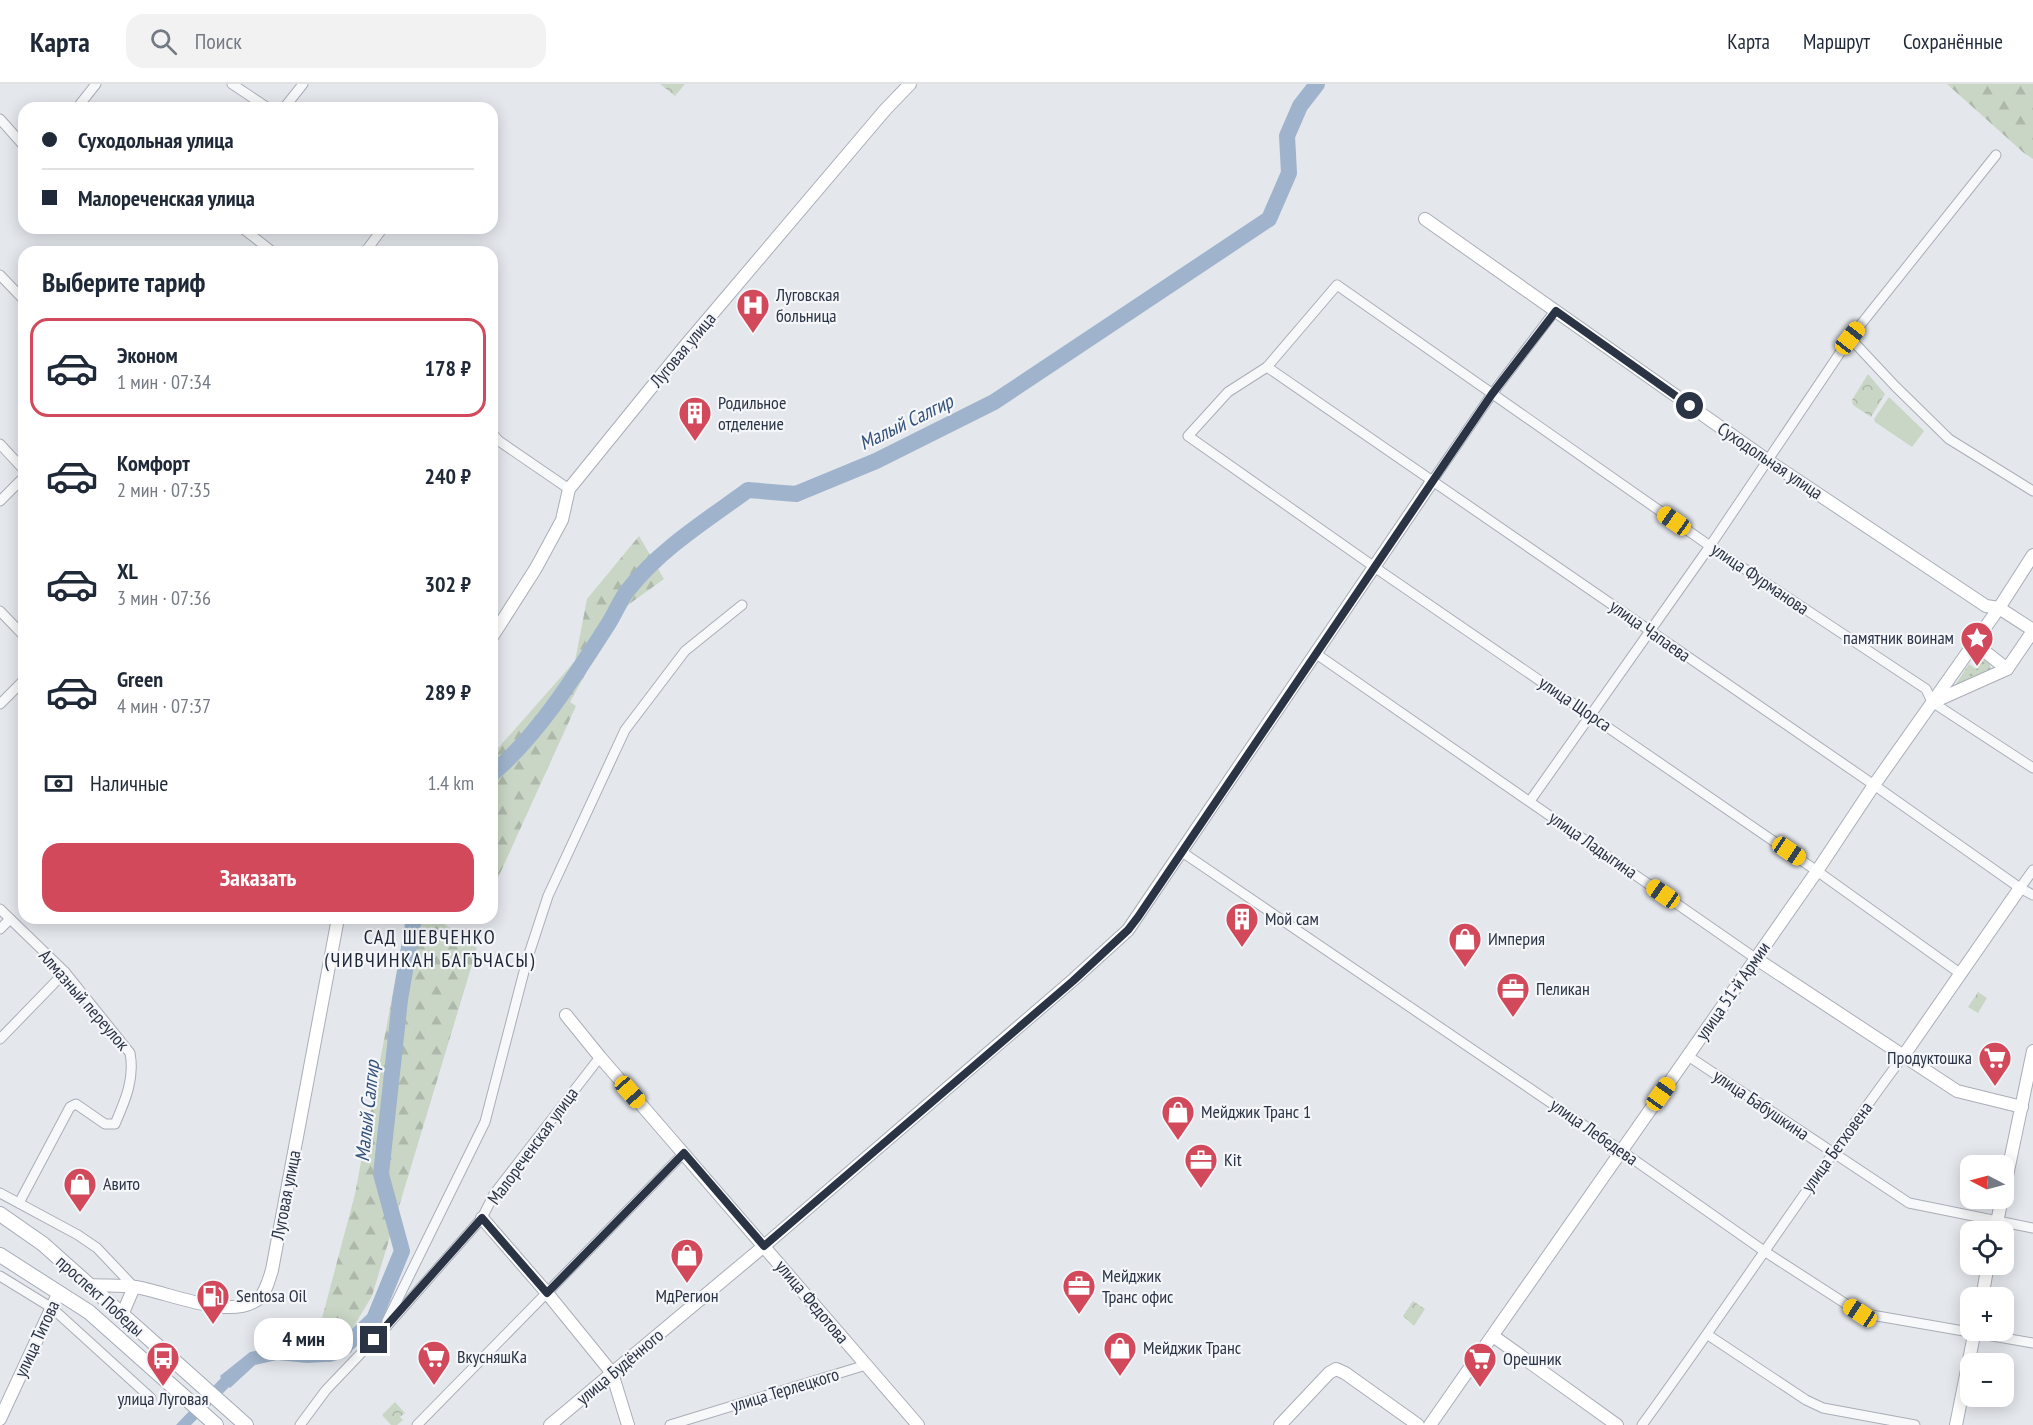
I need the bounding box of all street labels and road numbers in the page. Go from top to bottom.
street label: Луговая улица [644,308,721,393]
street label: Суходольная улица [1713,417,1827,504]
street label: улица Фурманова [1707,537,1814,620]
street label: улица Чапаева [1605,594,1695,667]
street label: улица Щорса [1534,671,1616,736]
street label: улица Ладыгина [1545,806,1642,883]
street label: улица 51-й Армии [1690,937,1775,1044]
street label: Алмазный переулок [34,944,135,1055]
street label: улица Бабушкина [1709,1064,1814,1145]
street label: Малореченская улица [482,1082,583,1209]
street label: улица Лебедева [1546,1093,1643,1170]
street label: улица Бетховена [1796,1097,1877,1197]
street label: Луговая улица [265,1148,305,1243]
street label: проспект Победы [51,1250,149,1341]
street label: улица Федотова [771,1255,854,1348]
street label: улица Титова [9,1297,64,1381]
street label: улица Будённого [571,1323,668,1410]
street label: улица Терлецкого [728,1362,842,1417]

